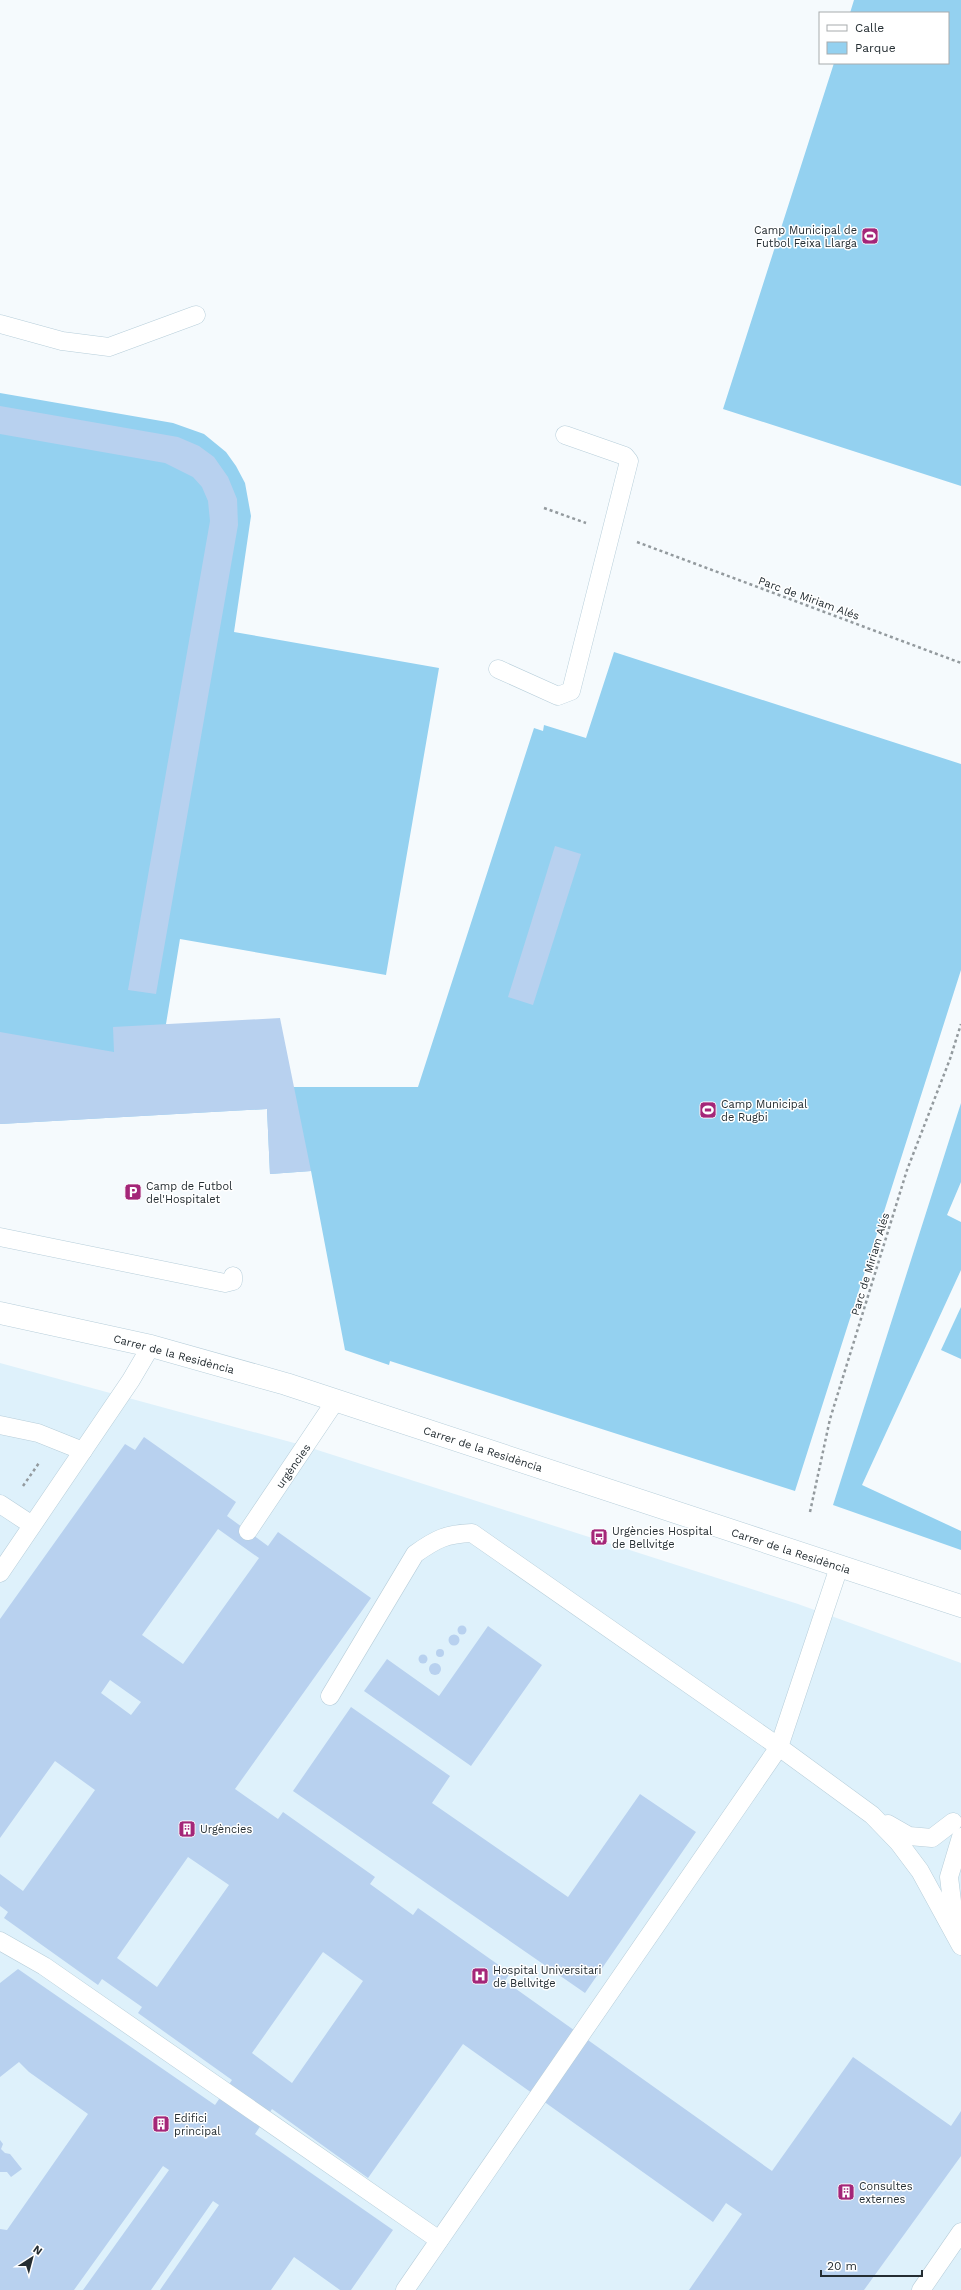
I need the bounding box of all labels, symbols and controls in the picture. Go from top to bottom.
legend [819,12,949,64]
text: Calle [855,21,884,35]
text: Parque [855,41,896,55]
place label: Camp Municipal de Futbol Feixa Llarga [754,224,857,250]
sports icon: Camp Municipal de Futbol Feixa Llarga [860,226,880,246]
street label: Parc de Miriam Alés [756,574,861,623]
place label: Camp Municipal de Rugbi [721,1098,808,1124]
sports icon: Camp Municipal de Rugbi [698,1100,718,1120]
place label: Camp de Futbol del'Hospitalet [146,1180,233,1206]
parking icon: Camp de Futbol del'Hospitalet [123,1182,143,1202]
street label: Parc de Miriam Alés [849,1211,892,1317]
street label: Carrer de la Residència [112,1332,236,1377]
street label: Carrer de la Residència [422,1424,544,1475]
street label: urgències [273,1441,314,1491]
place label: Urgències Hospital de Bellvitge [612,1525,713,1551]
street label: Carrer de la Residència [730,1526,852,1577]
bus stop icon: Urgències Hospital de Bellvitge [589,1527,609,1547]
building icon: Urgències [177,1819,197,1839]
place label: Urgències [200,1823,252,1836]
place label: Hospital Universitari de Bellvitge [493,1964,602,1990]
hospital icon: Hospital Universitari de Bellvitge [470,1966,490,1986]
place label: Edifici principal [174,2112,221,2138]
building icon: Edifici principal [151,2114,171,2134]
place label: Consultes externes [859,2180,913,2206]
building icon: Consultes externes [836,2182,856,2202]
north arrow [12,2238,52,2278]
text: N [30,2243,45,2258]
scale bar [821,2252,922,2278]
text: 20 m [827,2259,857,2273]

